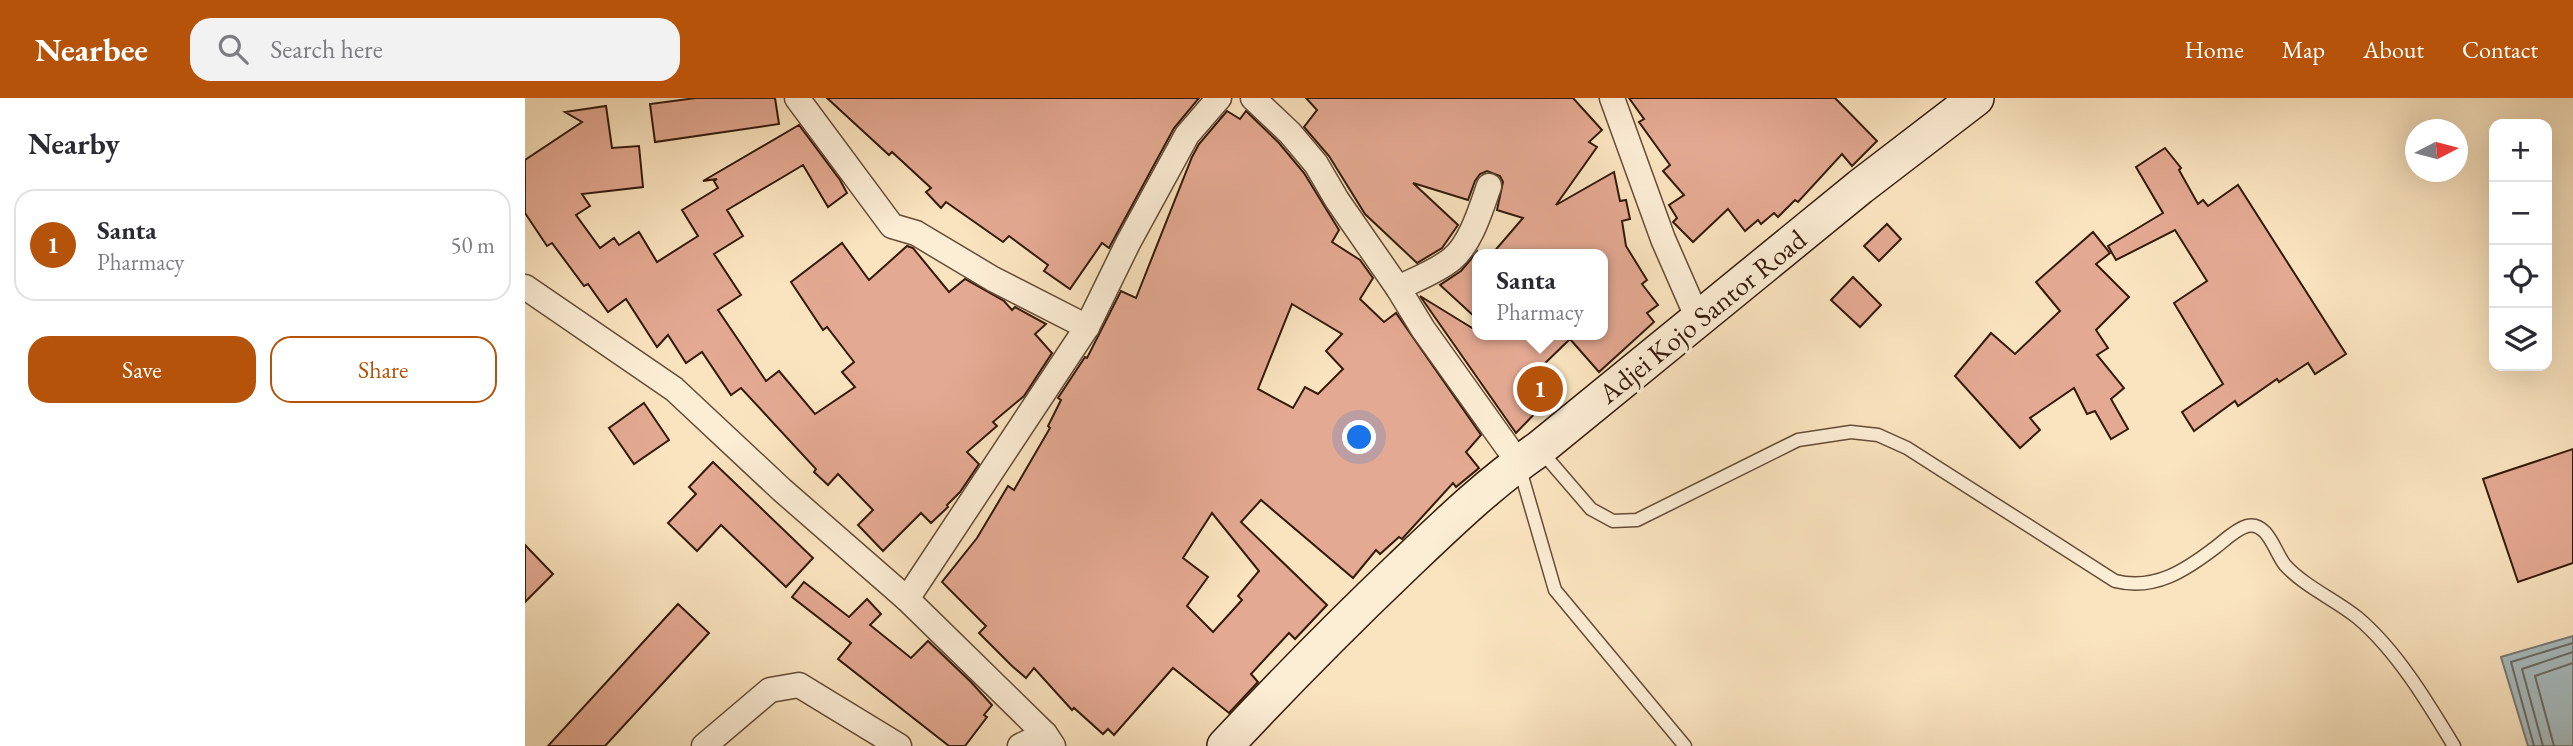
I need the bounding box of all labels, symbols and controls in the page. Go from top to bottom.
search box [190,18,680,81]
text: Nearbee [35,28,148,71]
icon: search [214,30,252,68]
text: Search here [270,32,383,66]
text: Home [2184,34,2244,65]
text: Map [2282,34,2325,65]
text: About [2363,34,2424,65]
text: Contact [2462,34,2538,65]
north arrow [2405,119,2468,182]
map controls [2489,119,2552,371]
button: + [2489,119,2552,182]
text: Nearby [28,124,120,163]
button: − [2489,182,2552,245]
text: Santa [97,213,157,247]
street label: Adjei Kojo Santor Road [1590,221,1814,412]
text: 1 [47,230,59,260]
text: 50 m [450,230,495,260]
button: locate [2489,245,2552,308]
text: Pharmacy [97,247,184,277]
popup [1472,249,1608,340]
text: Santa [1496,263,1556,297]
text: Pharmacy [1496,297,1584,327]
button: layers [2489,308,2552,371]
button: Save [28,336,256,403]
button: Share [270,336,497,403]
pin: 1 [1517,363,1563,415]
your location [1342,420,1376,454]

